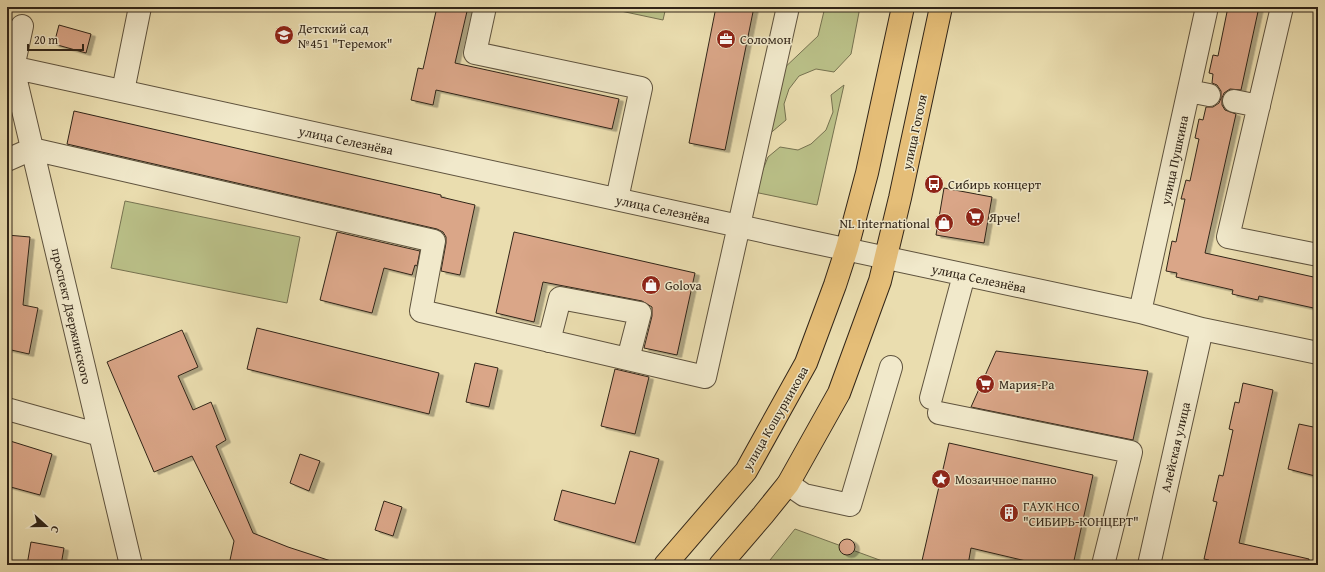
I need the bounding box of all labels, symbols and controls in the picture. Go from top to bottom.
place label: Детский сад №451 "Теремок" [297,19,393,53]
school or university icon: Детский сад №451 "Теремок" [273,24,295,46]
scale bar [28,26,83,52]
office icon: Соломон [715,28,737,50]
place label: Соломон [740,30,791,49]
text: 20 m [34,31,58,48]
street label: улица Гоголя [897,92,932,173]
street label: улица Пушкина [1156,113,1193,208]
street label: улица Селезнёва [296,121,396,160]
bus stop icon: Сибирь концерт [923,173,945,195]
place label: Сибирь концерт [948,175,1042,194]
street label: улица Селезнёва [613,190,713,229]
supermarket icon: Ярче! [964,206,986,228]
place label: Ярче! [988,208,1020,227]
shop icon: NL International [933,212,955,234]
place label: NL International [840,214,930,233]
street label: проспект Дзержинского [47,246,97,386]
street label: улица Селезнёва [929,259,1029,298]
shop icon: Golova [640,274,662,296]
place label: Golova [665,276,703,295]
street label: улица Кошурникова [737,362,813,475]
supermarket icon: Мария-Ра [974,373,996,395]
place label: Мария-Ра [999,375,1055,394]
street label: Алейская улица [1156,399,1195,494]
place icon: Мозаичное панно [930,468,952,490]
place label: Мозаичное панно [955,470,1057,489]
place label: ГАУК НСО "СИБИРЬ-КОНЦЕРТ" [1023,497,1139,531]
building icon: ГАУК НСО "СИБИРЬ-КОНЦЕРТ" [998,502,1020,524]
north arrow [26,506,66,546]
text: С [47,524,64,535]

